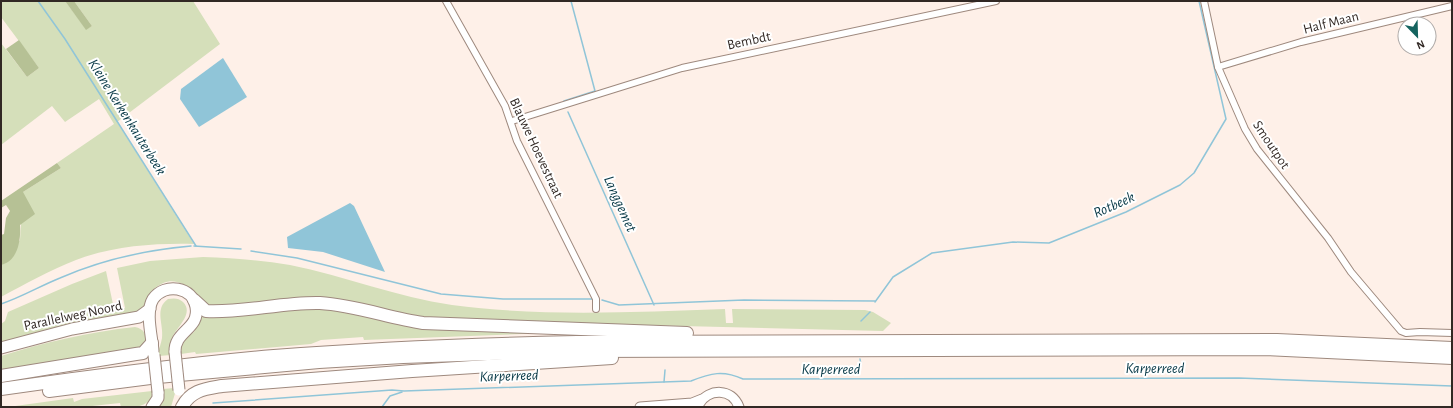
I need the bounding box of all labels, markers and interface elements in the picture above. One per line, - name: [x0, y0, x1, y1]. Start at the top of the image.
- street label: Half Maan: [1302, 9, 1360, 37]
- north arrow: [1397, 16, 1437, 56]
- street label: Bembdt: [726, 29, 772, 52]
- text: N: [1415, 38, 1426, 51]
- water label: Kleine Kerkenkauterbeek: [85, 56, 169, 178]
- street label: Blauwe Hoevestraat: [507, 96, 566, 201]
- street label: Smoutpot: [1250, 118, 1292, 172]
- water label: Langgemet: [601, 174, 639, 234]
- water label: Rotbeek: [1091, 189, 1137, 221]
- street label: Parallelweg Noord: [23, 299, 123, 333]
- water label: Karperreed: [1126, 361, 1185, 376]
- water label: Karperreed: [802, 362, 861, 377]
- water label: Karperreed: [479, 367, 539, 385]

